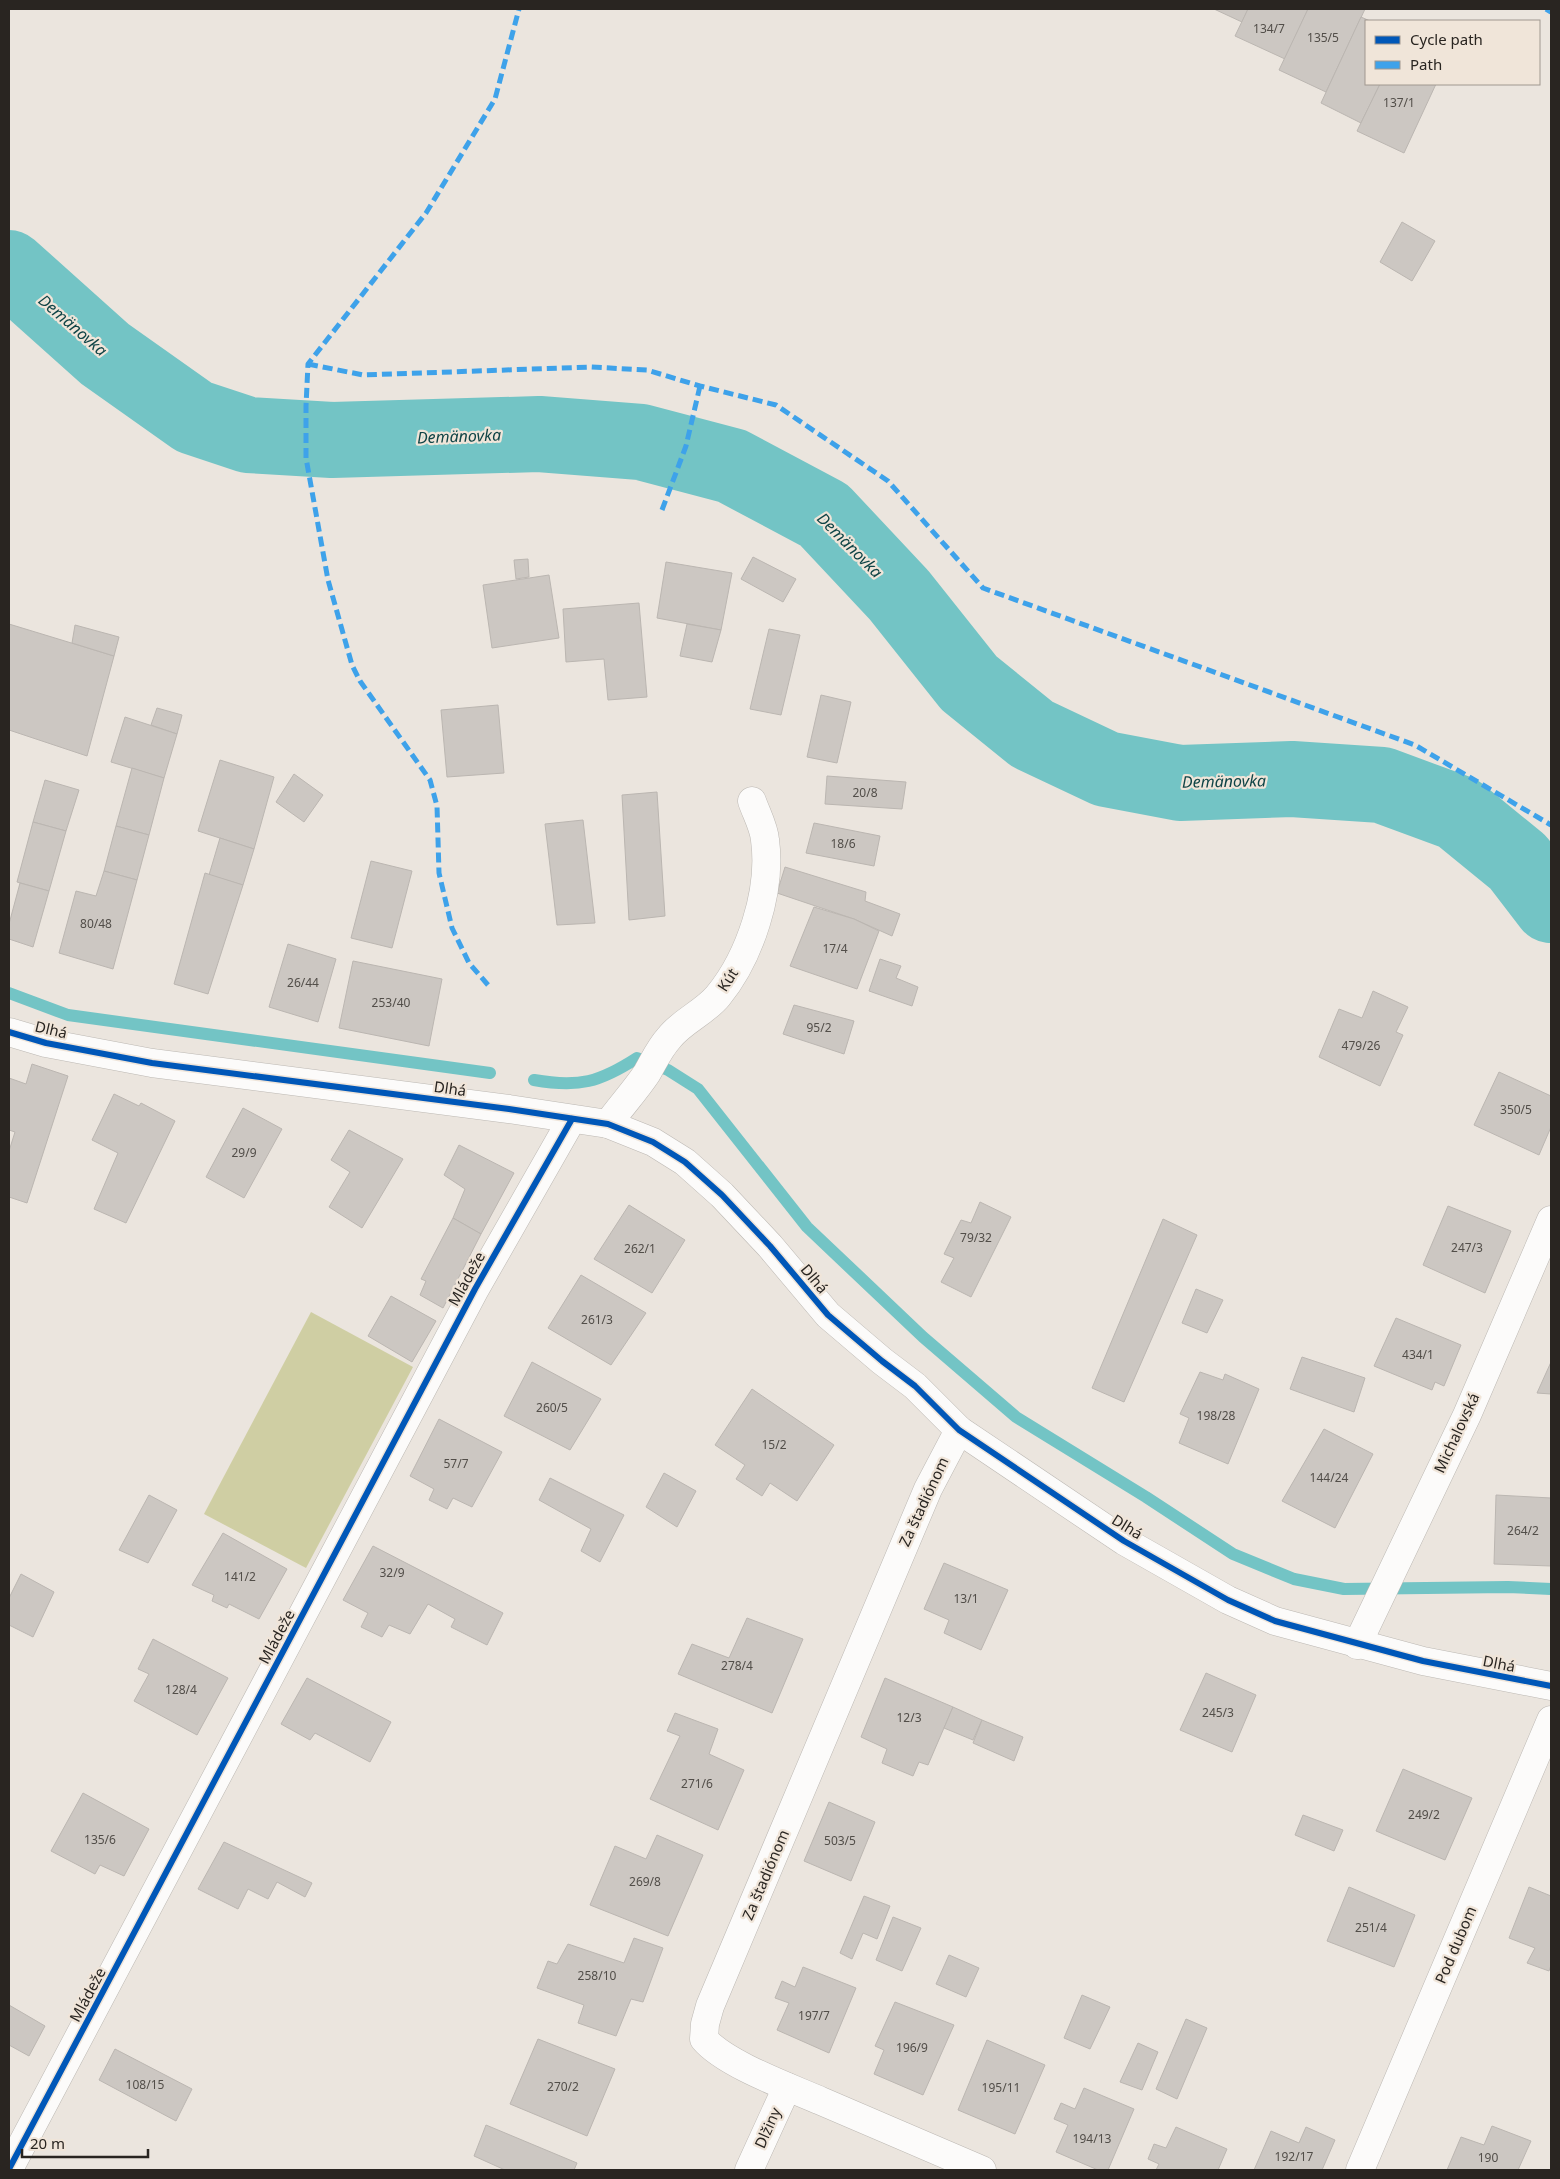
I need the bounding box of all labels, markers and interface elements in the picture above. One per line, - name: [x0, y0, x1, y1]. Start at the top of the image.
- house number: 134/7: [1253, 20, 1285, 37]
- legend: [1365, 20, 1540, 85]
- house number: 135/5: [1307, 29, 1339, 46]
- text: Cycle path: [1410, 29, 1483, 49]
- text: Path: [1410, 54, 1442, 74]
- house number: 137/1: [1383, 94, 1415, 111]
- water label: Demänovka: [34, 289, 112, 361]
- water label: Demänovka: [417, 424, 501, 448]
- water label: Demänovka: [812, 507, 888, 583]
- water label: Demänovka: [1182, 769, 1266, 793]
- house number: 20/8: [852, 784, 878, 801]
- house number: 18/6: [830, 835, 856, 852]
- house number: 80/48: [80, 915, 112, 932]
- house number: 17/4: [822, 940, 848, 957]
- street label: Kút: [712, 963, 742, 995]
- house number: 26/44: [287, 974, 319, 991]
- house number: 253/40: [372, 994, 411, 1011]
- street label: Dlhá: [33, 1016, 69, 1042]
- house number: 95/2: [806, 1019, 832, 1036]
- house number: 479/26: [1342, 1037, 1381, 1054]
- street label: Dlhá: [433, 1076, 468, 1100]
- house number: 350/5: [1500, 1101, 1532, 1118]
- house number: 29/9: [231, 1144, 257, 1161]
- house number: 79/32: [960, 1229, 992, 1246]
- house number: 247/3: [1451, 1239, 1483, 1256]
- house number: 262/1: [624, 1240, 656, 1257]
- street label: Mládeže: [443, 1248, 489, 1309]
- street label: Dlhá: [797, 1259, 833, 1297]
- house number: 261/3: [581, 1311, 613, 1328]
- house number: 434/1: [1402, 1346, 1434, 1363]
- street label: Michalovská: [1429, 1389, 1483, 1476]
- house number: 260/5: [536, 1399, 568, 1416]
- house number: 198/28: [1197, 1407, 1236, 1424]
- house number: 15/2: [761, 1436, 787, 1453]
- street label: Za štadiónom: [894, 1454, 953, 1550]
- house number: 57/7: [443, 1455, 469, 1472]
- house number: 144/24: [1310, 1469, 1349, 1486]
- street label: Dlhá: [1108, 1509, 1147, 1543]
- house number: 264/2: [1507, 1522, 1539, 1539]
- house number: 32/9: [379, 1564, 405, 1581]
- house number: 141/2: [224, 1568, 256, 1585]
- house number: 13/1: [953, 1590, 979, 1607]
- street label: Mládeže: [253, 1606, 299, 1667]
- street label: Dlhá: [1481, 1650, 1517, 1676]
- house number: 278/4: [721, 1657, 753, 1674]
- house number: 128/4: [165, 1681, 197, 1698]
- house number: 245/3: [1202, 1704, 1234, 1721]
- house number: 12/3: [896, 1709, 922, 1726]
- house number: 271/6: [681, 1775, 713, 1792]
- house number: 249/2: [1408, 1806, 1440, 1823]
- street label: Za štadiónom: [737, 1826, 793, 1923]
- house number: 135/6: [84, 1831, 116, 1848]
- house number: 503/5: [824, 1832, 856, 1849]
- house number: 269/8: [629, 1873, 661, 1890]
- street label: Pod dubom: [1430, 1903, 1480, 1986]
- house number: 251/4: [1355, 1919, 1387, 1936]
- street label: Mládeže: [64, 1964, 110, 2025]
- house number: 258/10: [578, 1967, 617, 1984]
- house number: 197/7: [798, 2007, 830, 2024]
- house number: 196/9: [896, 2039, 928, 2056]
- house number: 108/15: [126, 2076, 165, 2093]
- house number: 270/2: [547, 2078, 579, 2095]
- house number: 195/11: [982, 2079, 1020, 2096]
- street label: Dlžiny: [749, 2104, 785, 2151]
- scale bar: [22, 2126, 149, 2158]
- house number: 194/13: [1073, 2130, 1112, 2147]
- text: 20 m: [30, 2133, 65, 2153]
- house number: 192/17: [1275, 2148, 1314, 2165]
- house number: 190: [1478, 2149, 1498, 2166]

